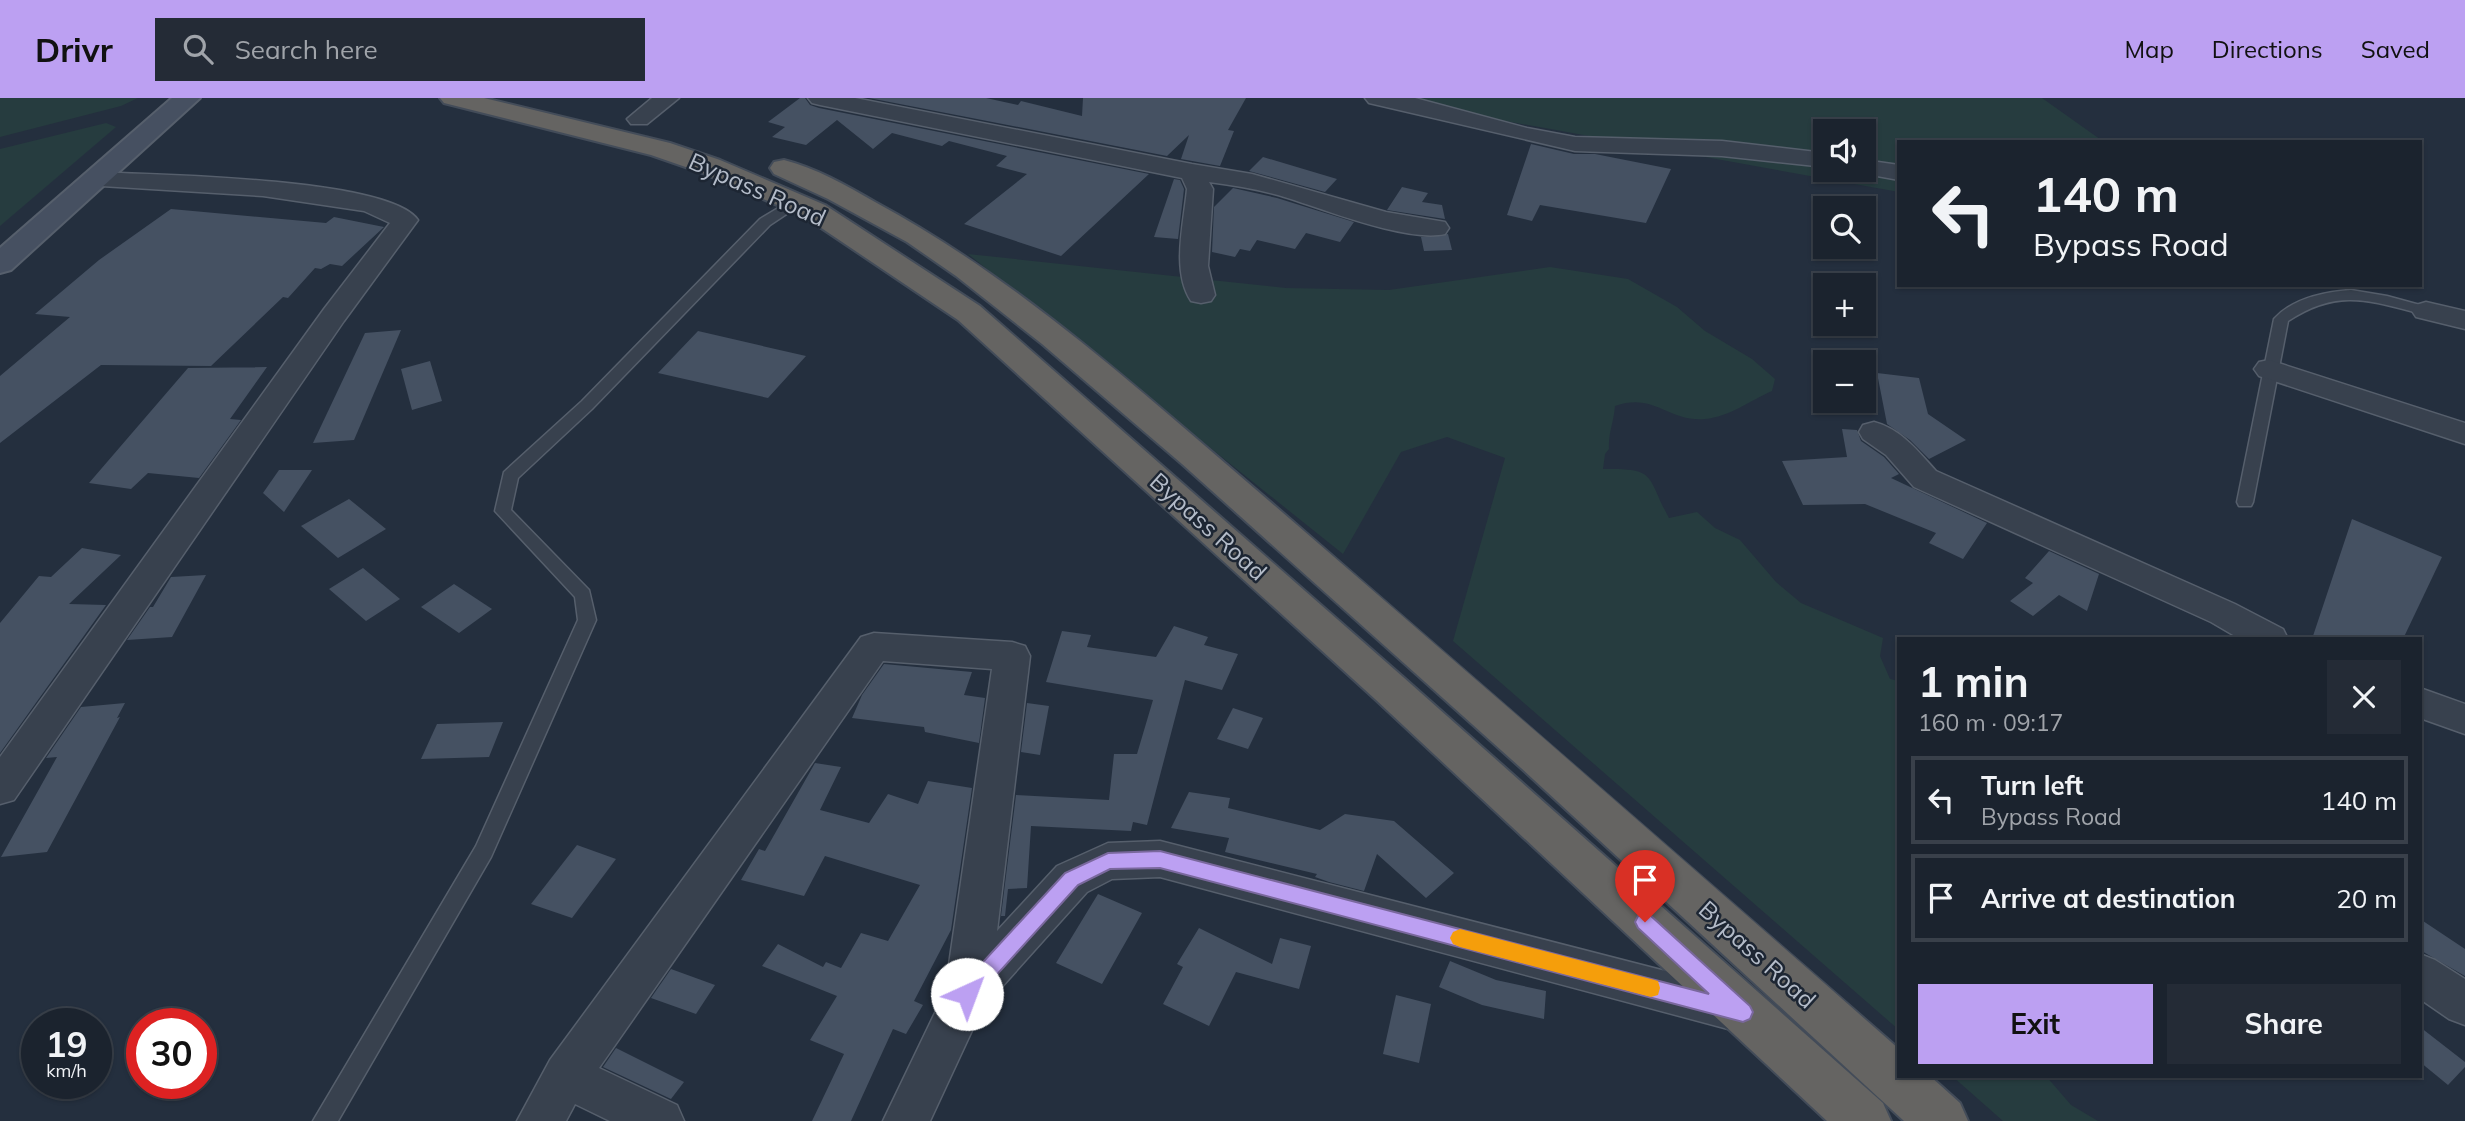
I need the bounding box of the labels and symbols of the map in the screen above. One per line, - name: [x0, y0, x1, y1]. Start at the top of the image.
- street label: Bypass Road: [684, 146, 831, 233]
- street label: Bypass Road: [1144, 466, 1273, 587]
- pin: [1615, 850, 1675, 922]
- street label: Bypass Road: [1693, 894, 1822, 1015]
- position arrow: [930, 957, 1004, 1031]
- speed limit sign: 30: [126, 1008, 217, 1099]

